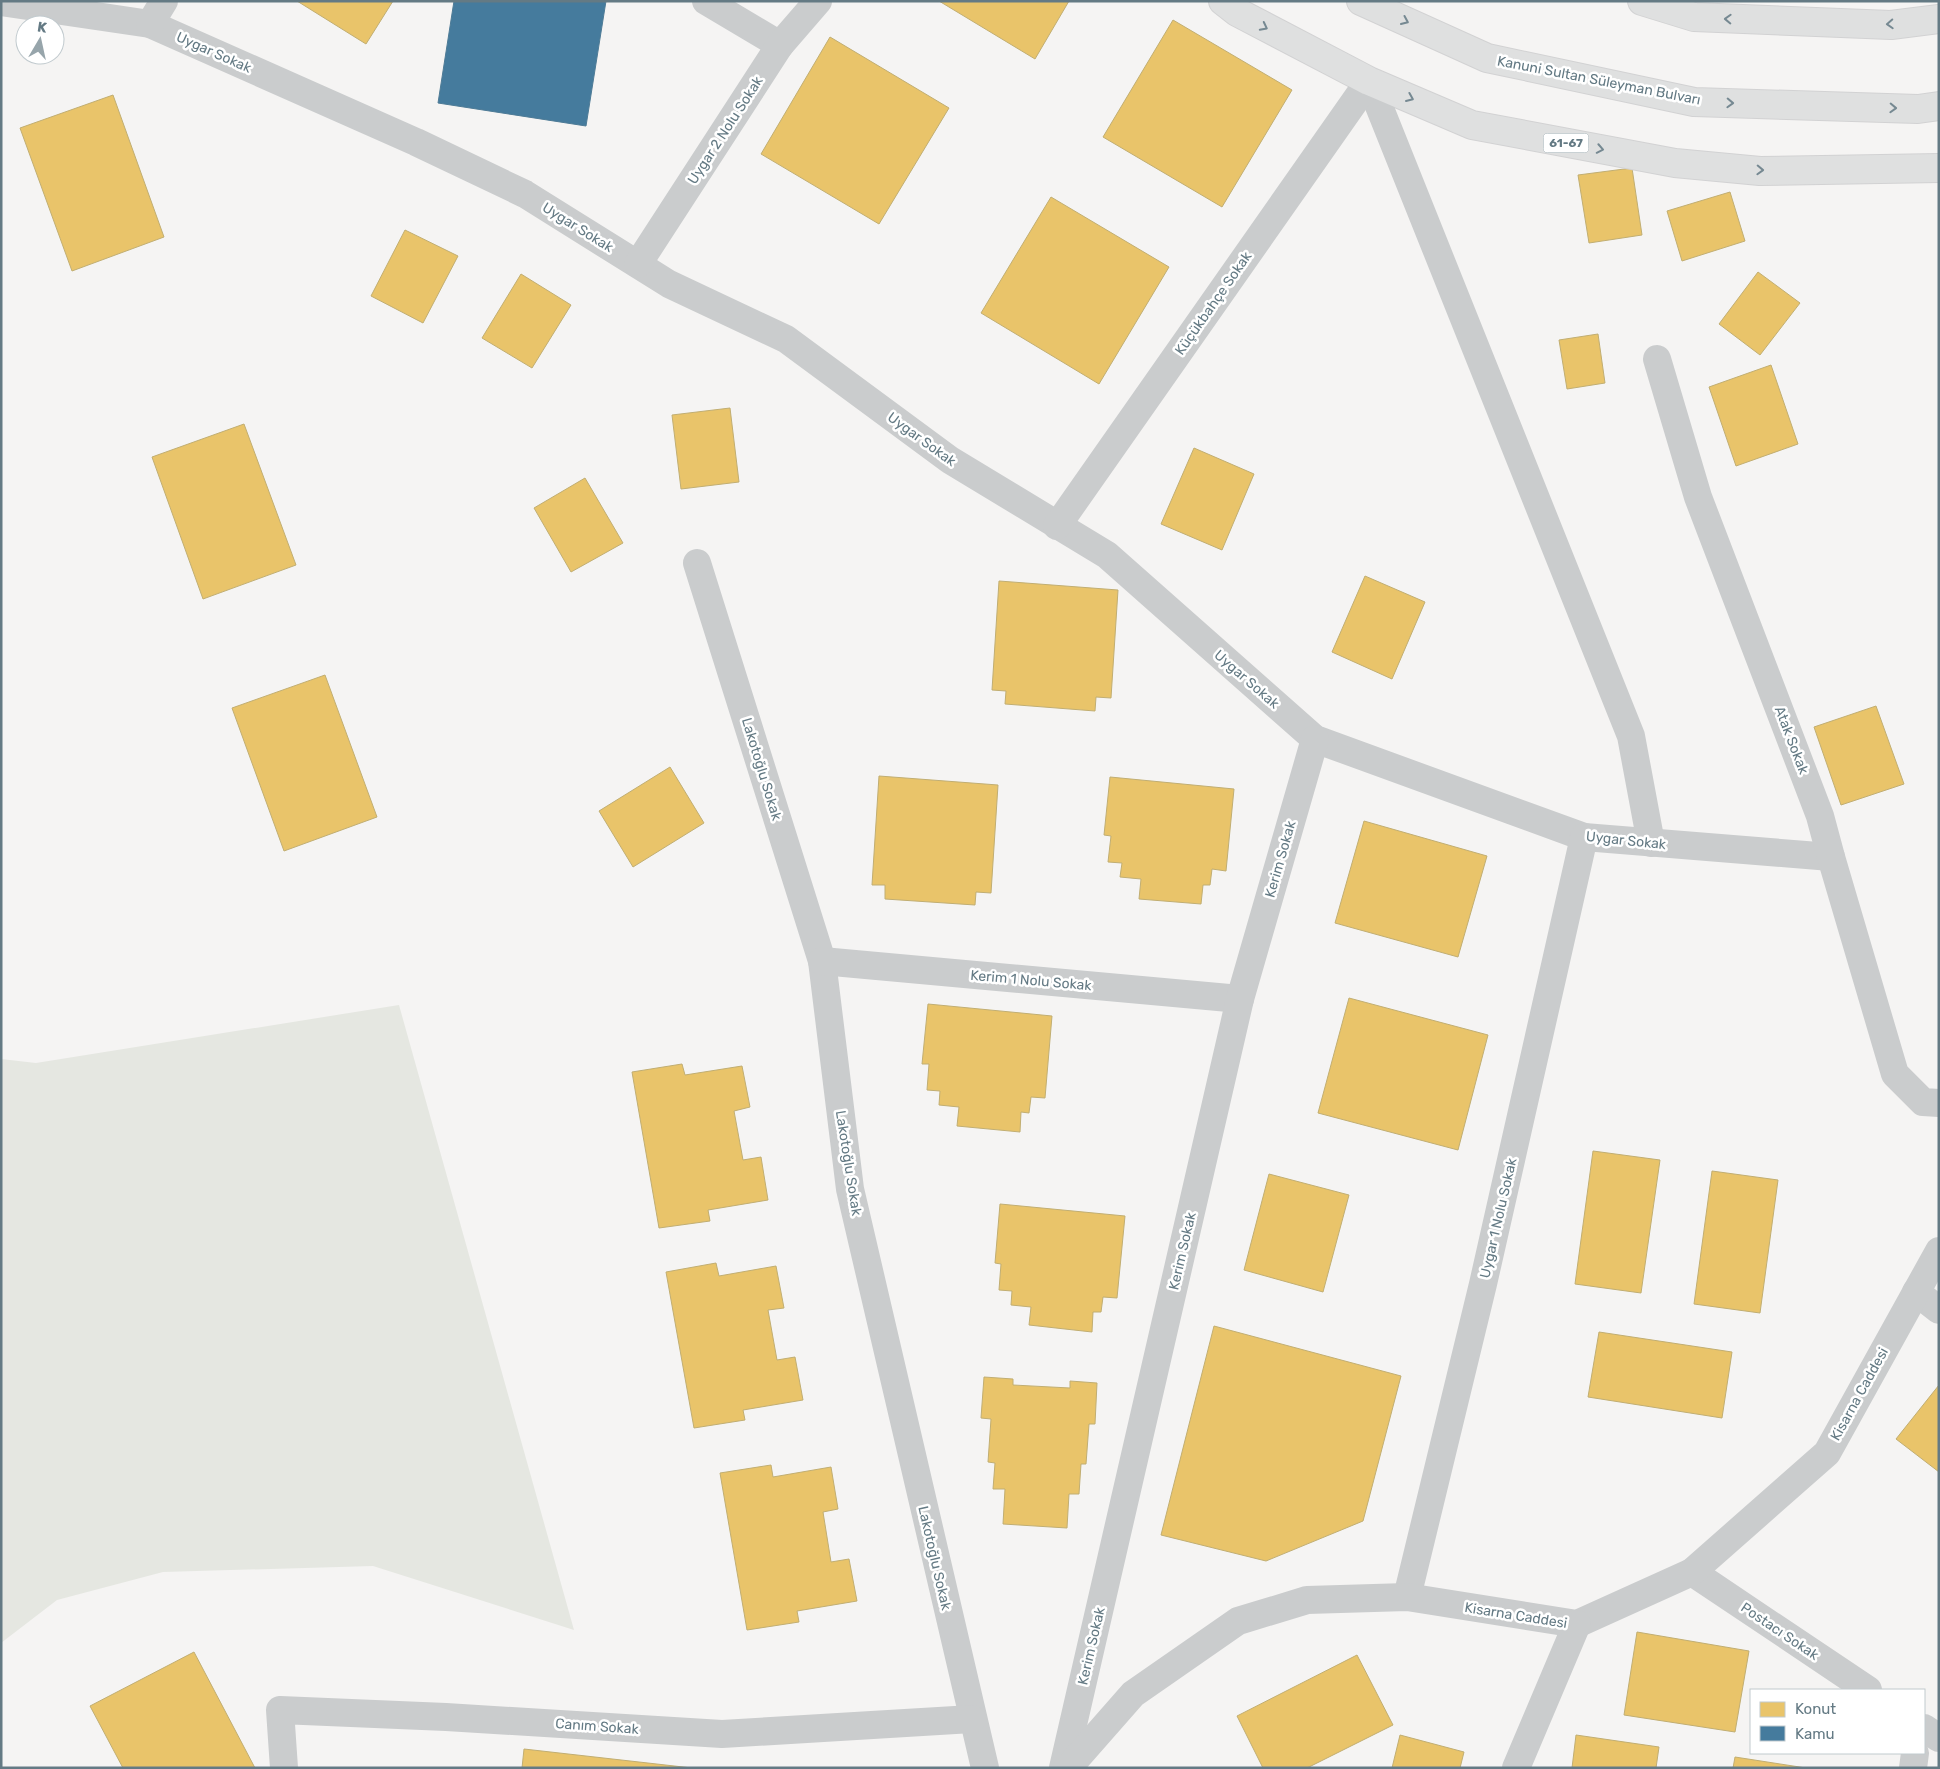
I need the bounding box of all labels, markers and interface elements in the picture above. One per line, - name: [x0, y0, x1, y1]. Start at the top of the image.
- one-way arrow: [1724, 13, 1732, 24]
- north arrow: [15, 15, 65, 65]
- one-way arrow: [1400, 15, 1409, 26]
- text: K: [36, 19, 49, 37]
- one-way arrow: [1886, 19, 1894, 30]
- one-way arrow: [1259, 21, 1268, 31]
- street label: Uygar Sokak: [174, 28, 255, 77]
- street label: Kanuni Sultan Süleyman Bulvarı: [1496, 52, 1702, 109]
- street label: Uygar 2 Nolu Sokak: [684, 72, 767, 187]
- one-way arrow: [1405, 92, 1414, 103]
- one-way arrow: [1726, 98, 1734, 108]
- one-way arrow: [1889, 103, 1897, 114]
- road number: 61-67: [1544, 134, 1588, 152]
- one-way arrow: [1595, 143, 1604, 154]
- one-way arrow: [1757, 165, 1765, 176]
- street label: Uygar Sokak: [539, 199, 617, 256]
- street label: Küçükbahçe Sokak: [1171, 248, 1256, 358]
- street label: Uygar Sokak: [884, 409, 960, 470]
- street label: Uygar Sokak: [1211, 647, 1283, 713]
- street label: Atak Sokak: [1771, 704, 1813, 777]
- street label: Lakotoğlu Sokak: [738, 716, 785, 823]
- street label: Kerim Sokak: [1261, 818, 1300, 900]
- street label: Uygar Sokak: [1585, 828, 1668, 853]
- street label: Kerim 1 Nolu Sokak: [970, 967, 1093, 994]
- street label: Lakotoğlu Sokak: [832, 1109, 865, 1218]
- street label: Uygar 1 Nolu Sokak: [1476, 1156, 1521, 1280]
- street label: Kerim Sokak: [1165, 1210, 1200, 1292]
- street label: Kisarna Caddesi: [1827, 1345, 1892, 1444]
- street label: Lakotoğlu Sokak: [914, 1504, 955, 1613]
- street label: Kisarna Caddesi: [1463, 1599, 1568, 1632]
- street label: Postacı Sokak: [1737, 1599, 1823, 1664]
- street label: Kerim Sokak: [1074, 1605, 1109, 1687]
- legend: [1750, 1689, 1925, 1754]
- text: Konut: [1795, 1700, 1836, 1718]
- street label: Canım Sokak: [555, 1715, 640, 1738]
- text: Kamu: [1795, 1725, 1835, 1743]

